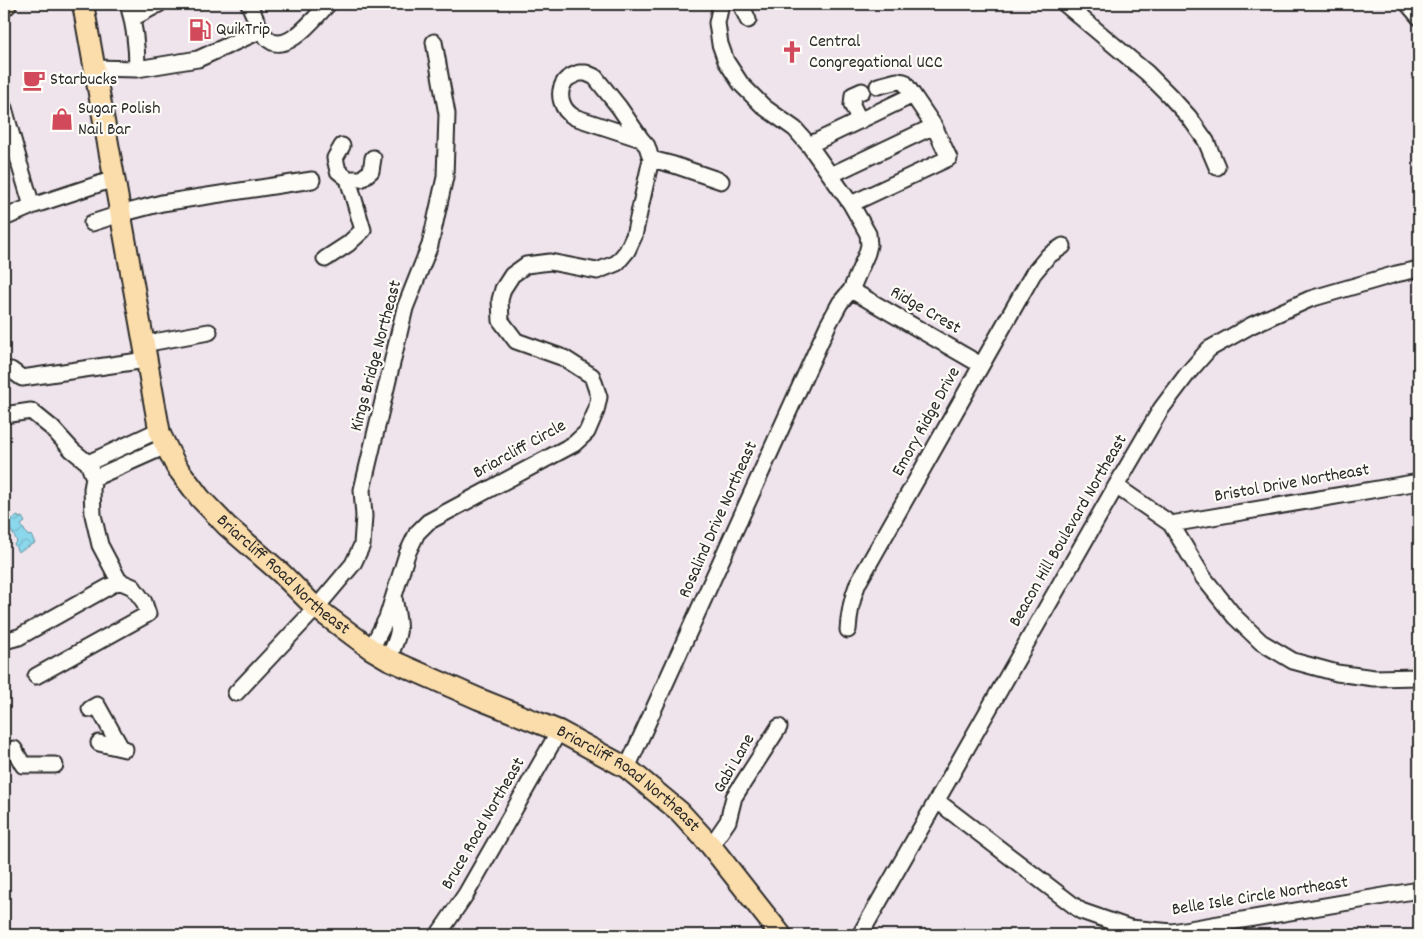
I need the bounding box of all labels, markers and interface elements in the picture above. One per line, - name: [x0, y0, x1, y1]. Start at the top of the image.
- fuel station icon: QuikTrip: [187, 17, 213, 43]
- place label: QuikTrip: [216, 18, 270, 43]
- place label: Central Congregational UCC: [809, 30, 943, 76]
- church icon: Central Congregational UCC: [779, 39, 805, 65]
- cafe icon: Starbucks: [21, 67, 47, 93]
- place label: Starbucks: [50, 68, 117, 93]
- place label: Sugar Polish Nail Bar: [78, 97, 160, 143]
- shop icon: Sugar Polish Nail Bar: [49, 106, 75, 132]
- street label: Kings Bridge Northeast: [345, 277, 409, 434]
- street label: Ridge Crest: [885, 281, 965, 342]
- street label: Emory Ridge Drive: [887, 363, 967, 481]
- street label: Briarcliff Circle: [469, 414, 571, 486]
- street label: Beacon Hill Boulevard Northeast: [1004, 430, 1135, 632]
- street label: Rosalind Drive Northeast: [673, 437, 765, 602]
- street label: Bristol Drive Northeast: [1213, 458, 1372, 510]
- street label: Briarcliff Road Northeast: [210, 509, 355, 642]
- street label: Briarcliff Road Northeast: [552, 719, 706, 838]
- street label: Gabi Lane: [708, 730, 762, 798]
- street label: Bruce Road Northeast: [436, 753, 532, 895]
- street label: Belle Isle Circle Northeast: [1170, 871, 1350, 923]

